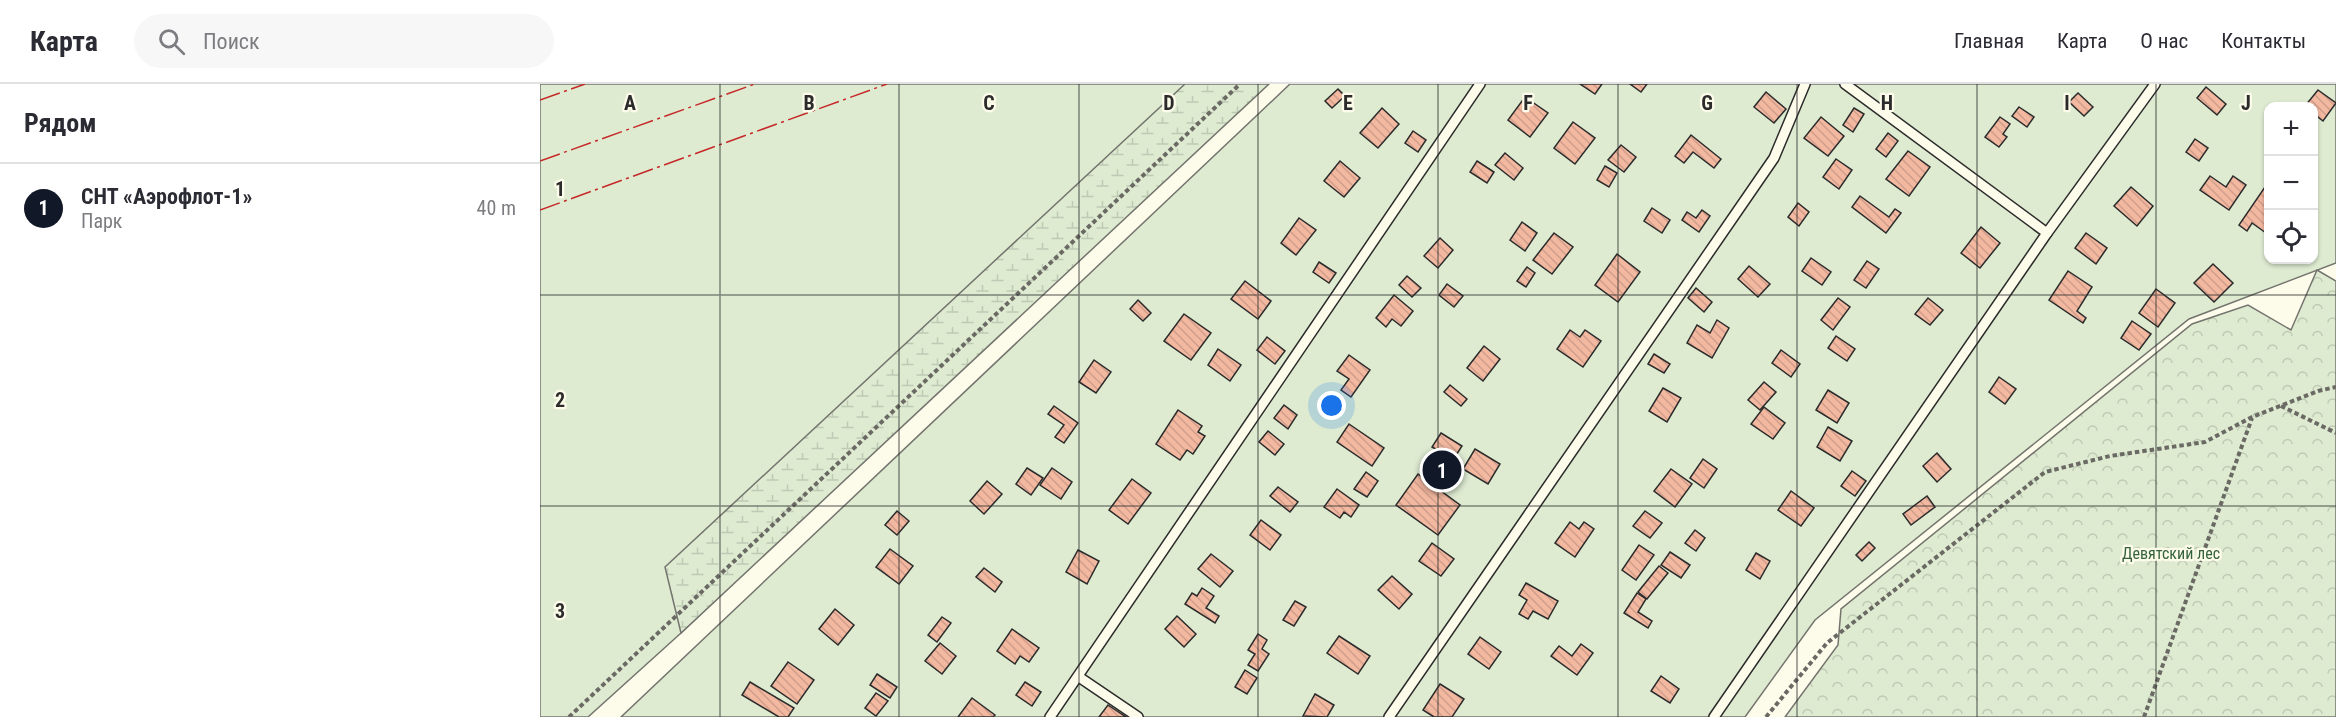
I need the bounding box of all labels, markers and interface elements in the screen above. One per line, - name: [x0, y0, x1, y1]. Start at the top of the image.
- search box: [134, 14, 554, 68]
- text: Карта: [30, 25, 98, 58]
- icon: search: [155, 25, 188, 58]
- text: Поиск: [203, 29, 260, 54]
- text: Главная: [1954, 29, 2024, 53]
- text: Карта: [2057, 29, 2107, 53]
- text: О нас: [2140, 29, 2188, 53]
- text: Контакты: [2221, 29, 2306, 53]
- text: A: [624, 91, 636, 115]
- text: B: [803, 91, 815, 115]
- text: C: [983, 91, 995, 115]
- text: D: [1163, 91, 1175, 115]
- text: E: [1343, 91, 1353, 115]
- text: F: [1523, 91, 1533, 115]
- text: G: [1701, 91, 1713, 115]
- text: H: [1881, 91, 1893, 115]
- text: I: [2064, 91, 2070, 115]
- text: J: [2241, 91, 2251, 115]
- map controls: [2264, 102, 2318, 264]
- button: +: [2264, 102, 2318, 156]
- text: Рядом: [24, 108, 96, 138]
- button: −: [2264, 156, 2318, 210]
- text: 1: [555, 177, 565, 201]
- text: СНТ «Аэрофлот-1»: [81, 184, 252, 209]
- text: 1: [38, 196, 49, 220]
- text: 40 m: [477, 196, 516, 220]
- text: Парк: [81, 209, 122, 233]
- button: locate: [2264, 210, 2318, 264]
- text: 2: [555, 388, 565, 412]
- your location: [1317, 391, 1346, 420]
- pin: 1: [1422, 448, 1462, 492]
- park label: Девятский лес: [2122, 544, 2220, 563]
- text: 3: [555, 599, 565, 623]

